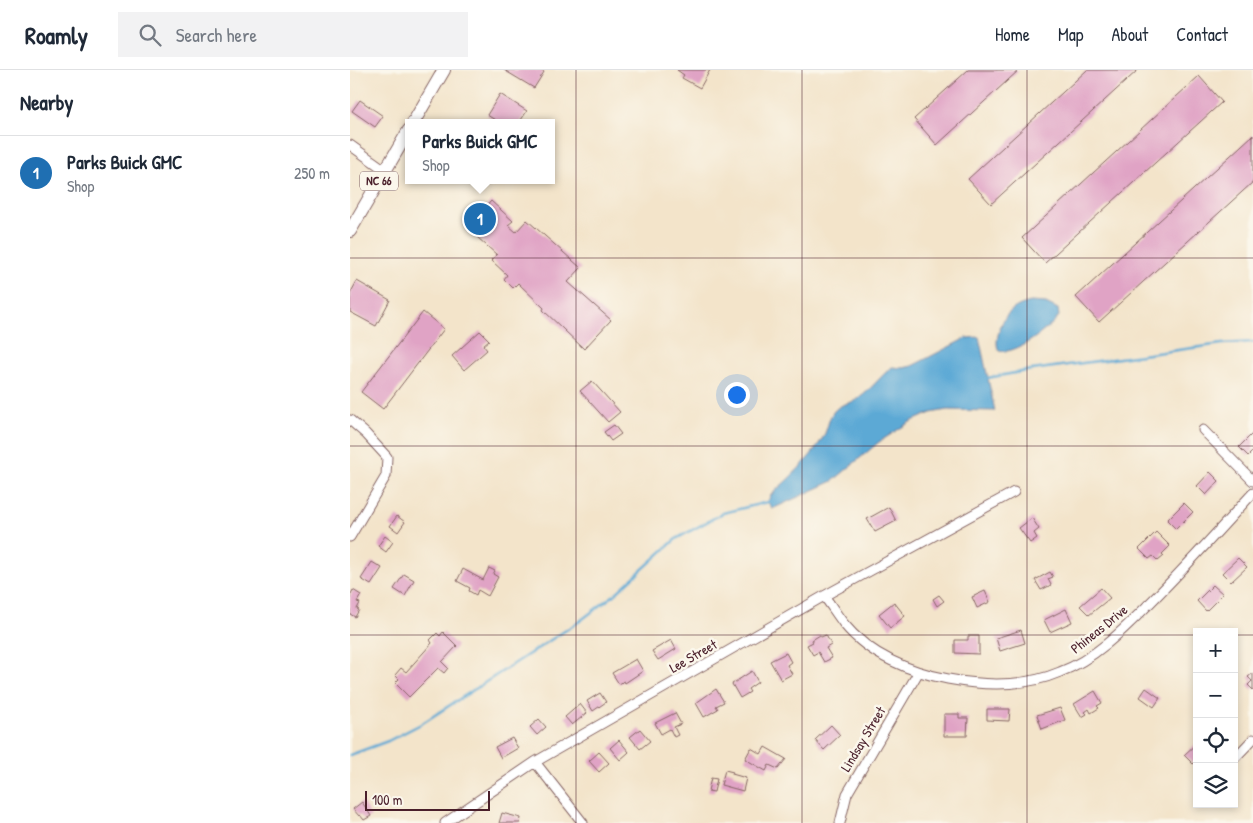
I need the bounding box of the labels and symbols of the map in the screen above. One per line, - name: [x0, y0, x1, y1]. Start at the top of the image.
- road number: NC 66: [360, 172, 398, 190]
- pin: 1: [464, 200, 496, 238]
- your location: [724, 382, 750, 408]
- street label: Phineas Drive: [1066, 600, 1131, 657]
- street label: Lee Street: [665, 634, 720, 677]
- street label: Lindsay Street: [836, 703, 890, 775]
- scale bar: [365, 788, 490, 811]

